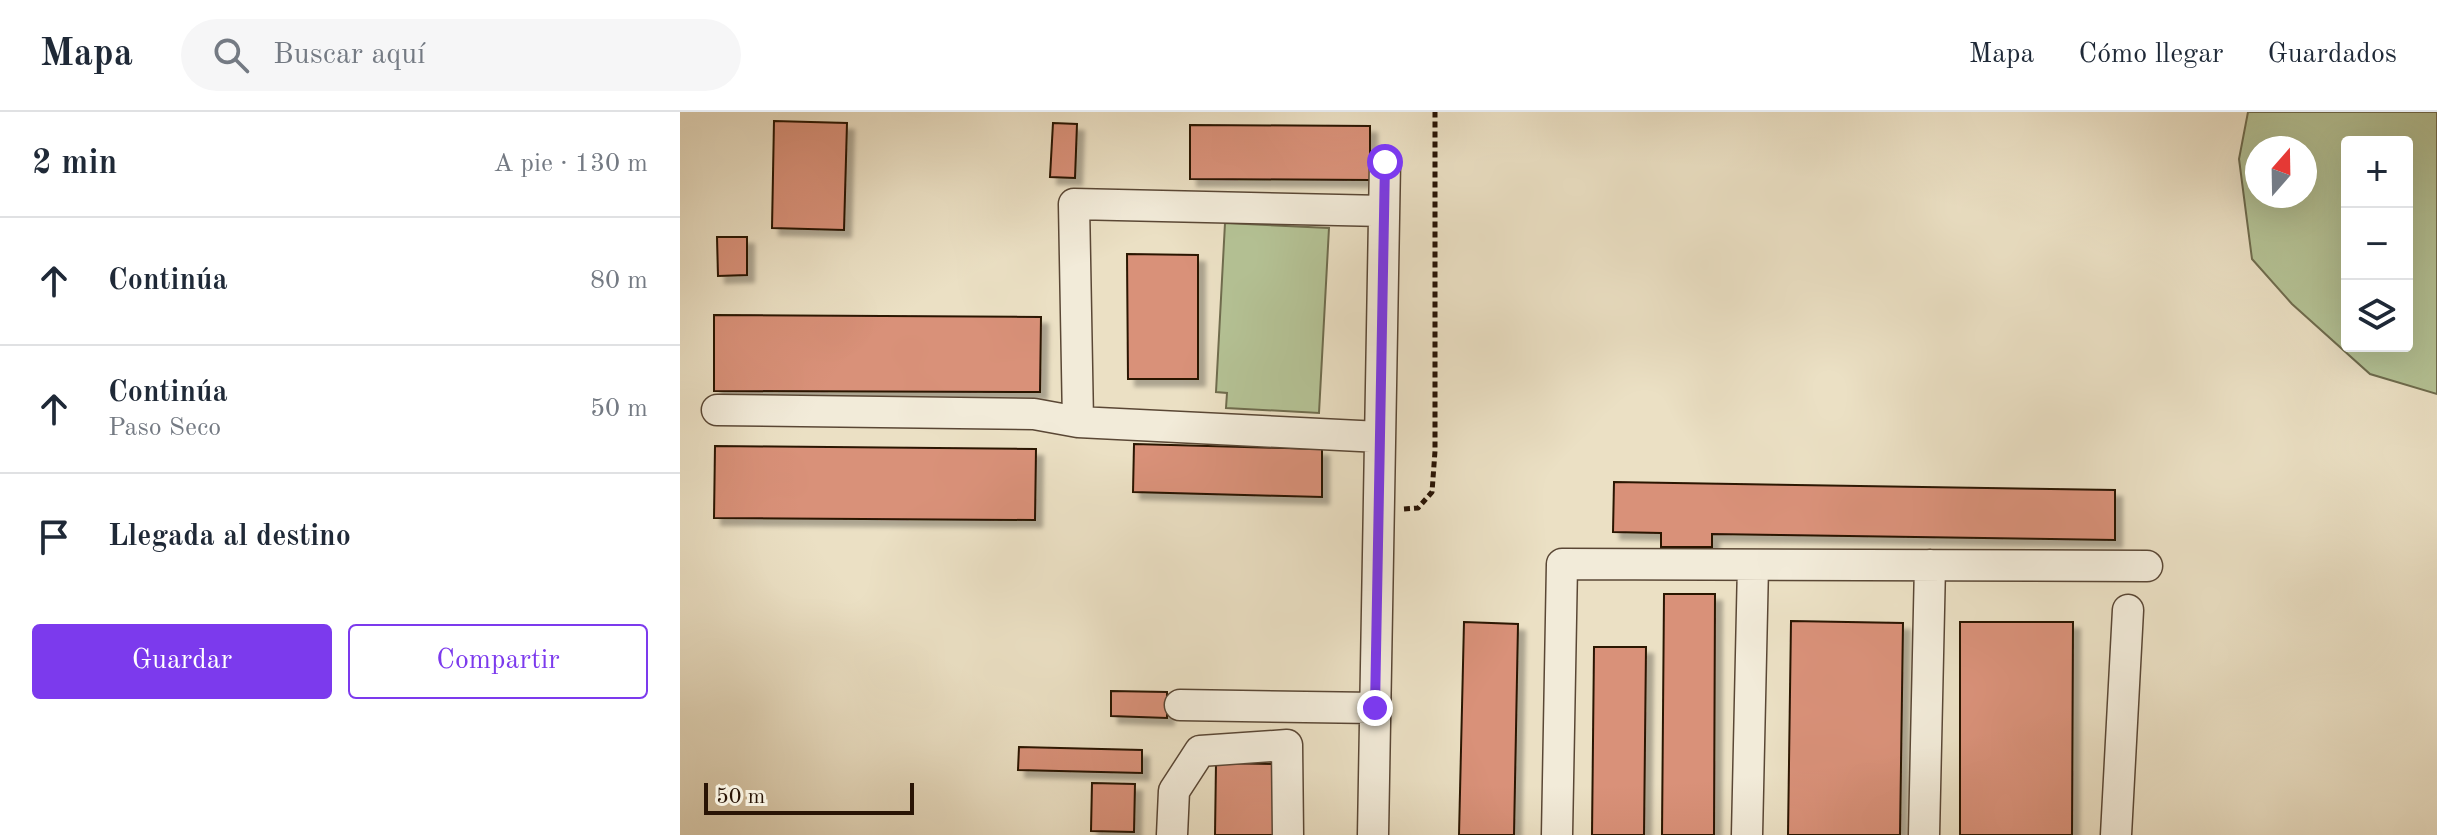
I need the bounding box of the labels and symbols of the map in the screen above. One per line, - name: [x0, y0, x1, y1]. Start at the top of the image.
- north arrow: [2245, 136, 2317, 208]
- route start: [1367, 144, 1403, 180]
- route end: [1357, 690, 1393, 726]
- scale bar: [704, 779, 914, 815]

